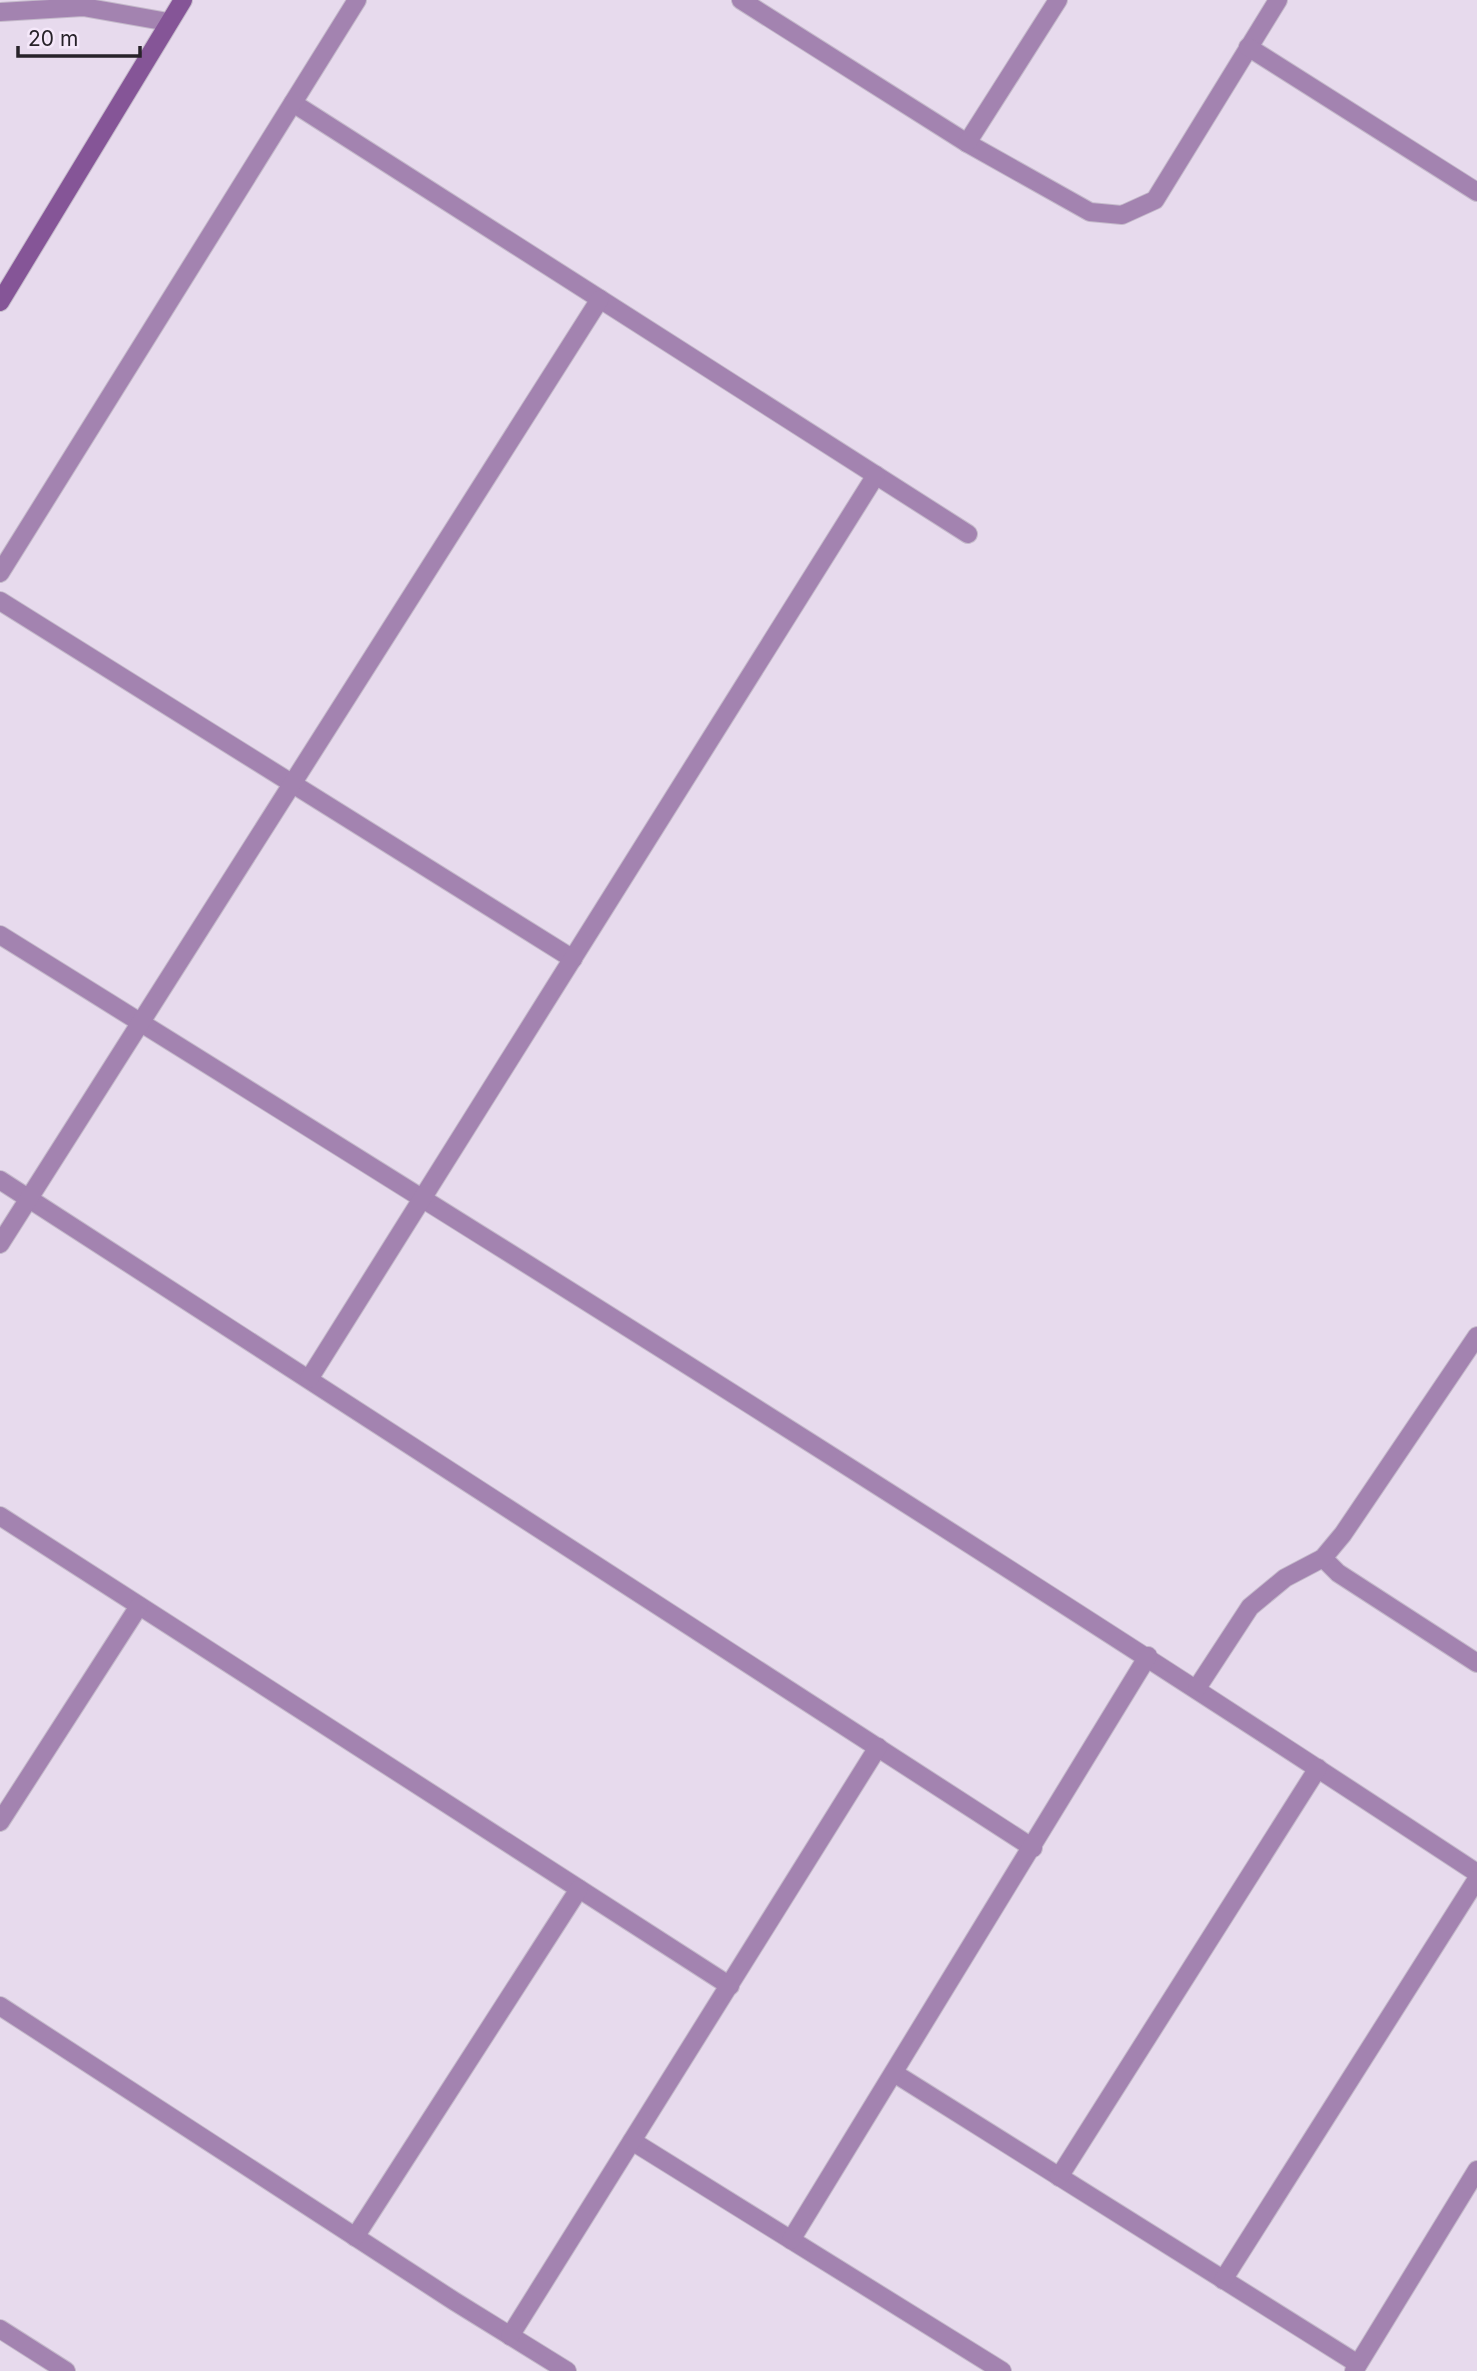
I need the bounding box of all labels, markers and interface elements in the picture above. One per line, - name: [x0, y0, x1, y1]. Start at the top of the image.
- scale bar: [18, 14, 140, 58]
- text: 20 m: [28, 26, 78, 51]

